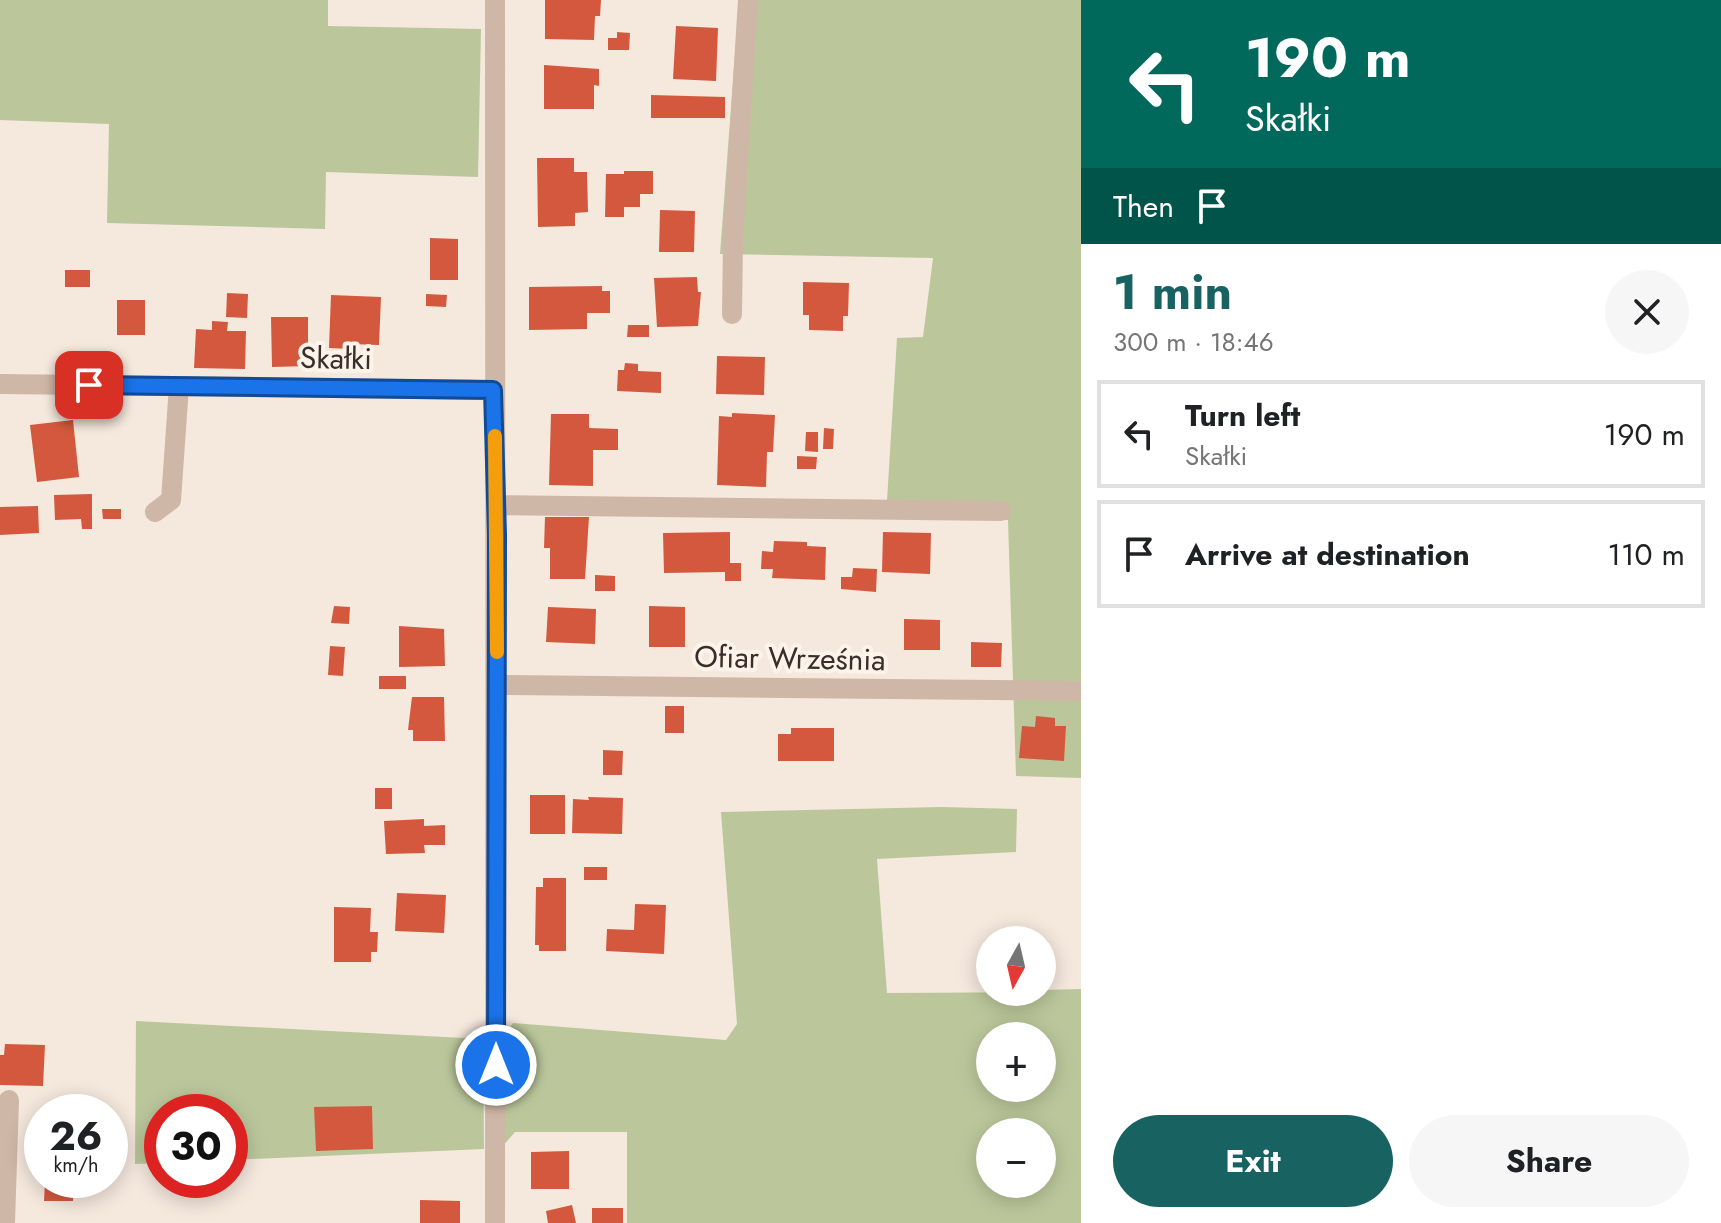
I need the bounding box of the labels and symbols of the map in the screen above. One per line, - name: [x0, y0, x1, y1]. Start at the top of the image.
- street label: Skałki: [300, 336, 372, 380]
- pin: [55, 351, 123, 419]
- street label: Ofiar Września: [694, 635, 886, 681]
- north arrow: [976, 926, 1056, 1006]
- position arrow: [454, 1023, 538, 1107]
- speed limit sign: 30: [144, 1094, 248, 1198]

